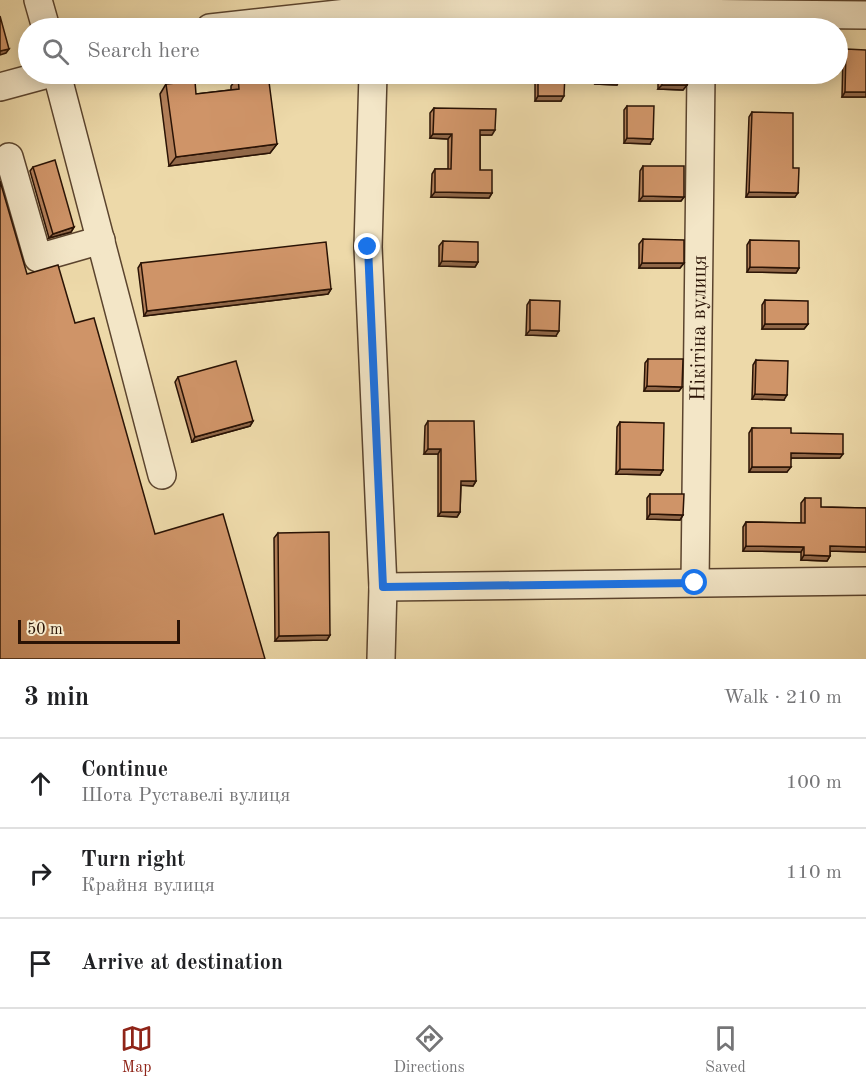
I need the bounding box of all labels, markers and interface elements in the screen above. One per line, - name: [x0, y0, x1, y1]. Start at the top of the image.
- search box: [18, 18, 848, 84]
- icon: search: [39, 35, 72, 68]
- text: Search here: [87, 40, 200, 62]
- route end: [354, 233, 380, 259]
- street label: Нікітіна вулиця: [688, 255, 711, 401]
- route start: [681, 569, 707, 595]
- scale bar: [18, 617, 180, 644]
- text: 50 m: [27, 622, 63, 638]
- text: 3 min: [24, 685, 89, 711]
- text: Walk · 210 m: [723, 688, 842, 708]
- text: Continue: [81, 759, 168, 781]
- icon: ahead: [24, 767, 57, 800]
- text: 100 m: [786, 773, 842, 793]
- text: Шота Руставелі вулиця: [81, 786, 290, 806]
- text: Turn right: [81, 849, 185, 871]
- icon: right: [24, 857, 57, 890]
- text: 110 m: [786, 863, 842, 883]
- text: Крайня вулиця: [81, 876, 215, 896]
- icon: arrive: [24, 947, 57, 980]
- text: Arrive at destination: [81, 952, 283, 974]
- tab: Map: [120, 1022, 153, 1078]
- tab: Directions: [394, 1022, 465, 1078]
- tab: Saved: [705, 1022, 746, 1078]

